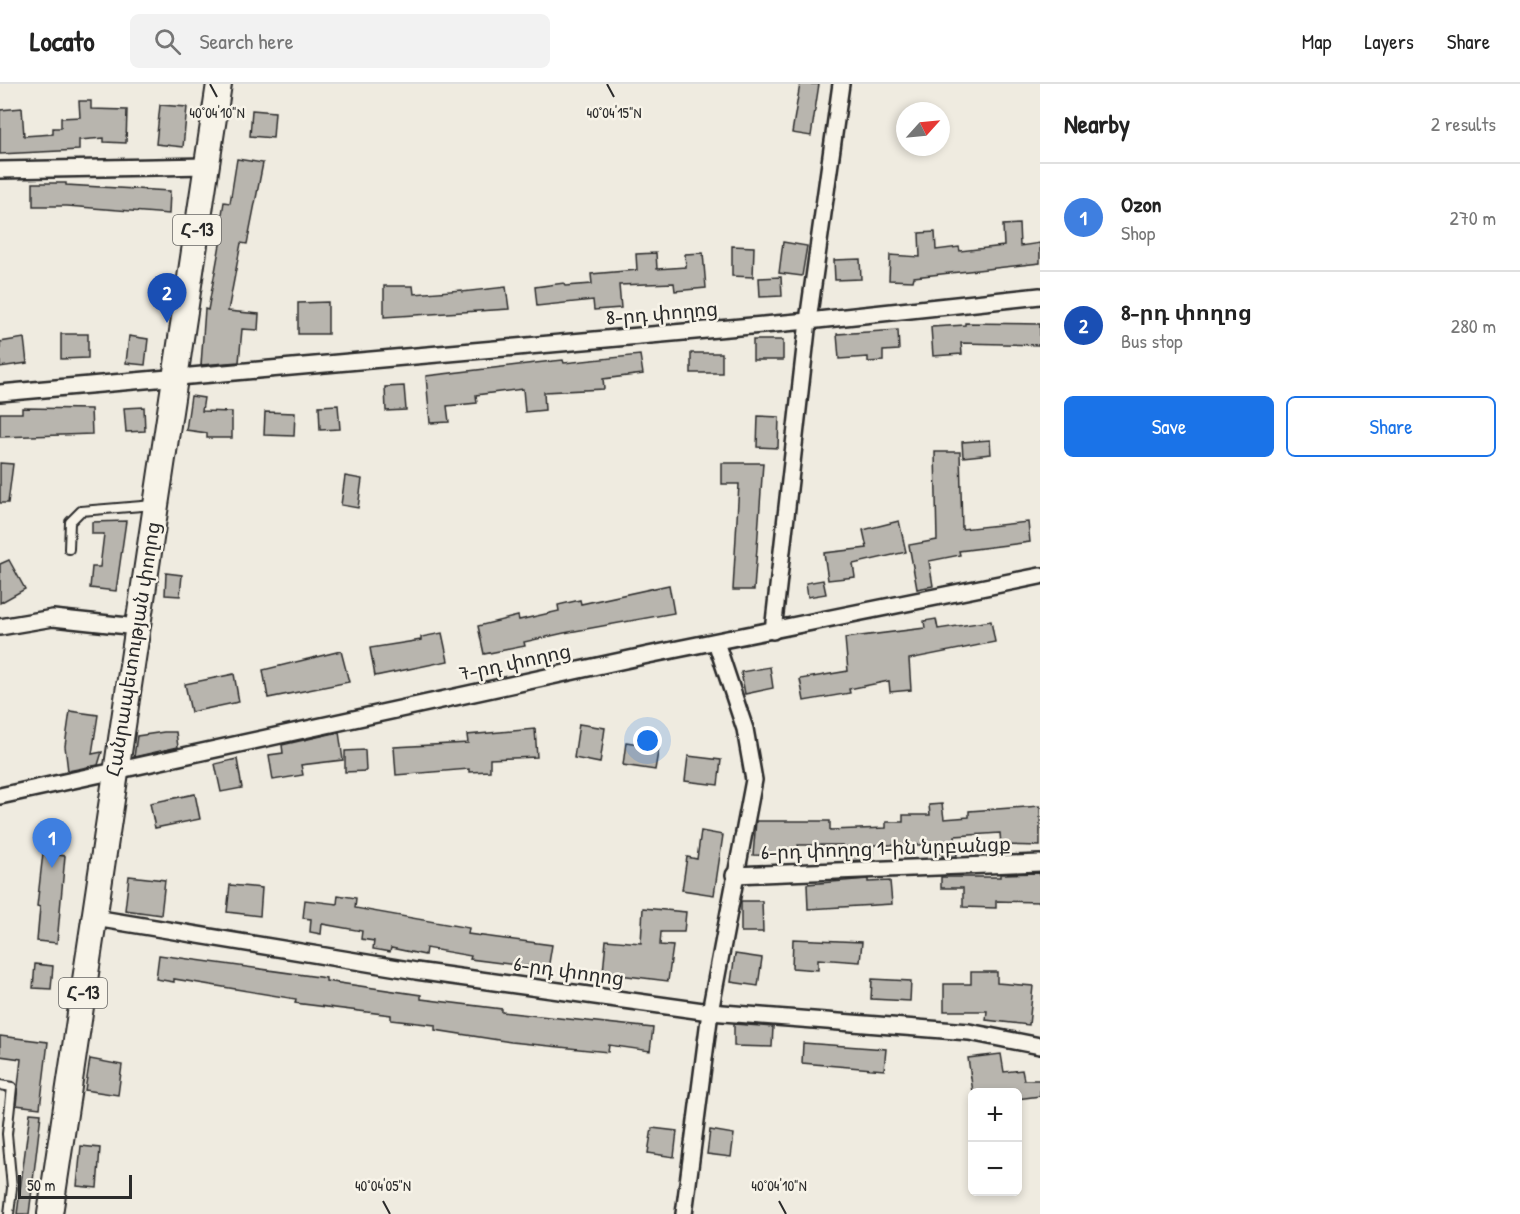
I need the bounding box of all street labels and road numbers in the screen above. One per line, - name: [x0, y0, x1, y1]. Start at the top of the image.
- road number: Հ-13: [173, 215, 221, 245]
- street label: 8-րդ փողոց: [605, 294, 719, 331]
- street label: Հանրապետության փողոց: [99, 520, 166, 778]
- street label: 7-րդ փողոց: [457, 637, 573, 686]
- street label: 6-րդ փողոց 1-ին նրբանցք: [761, 830, 1011, 865]
- street label: 6-րդ փողոց: [512, 949, 626, 992]
- road number: Հ-13: [59, 978, 107, 1008]

